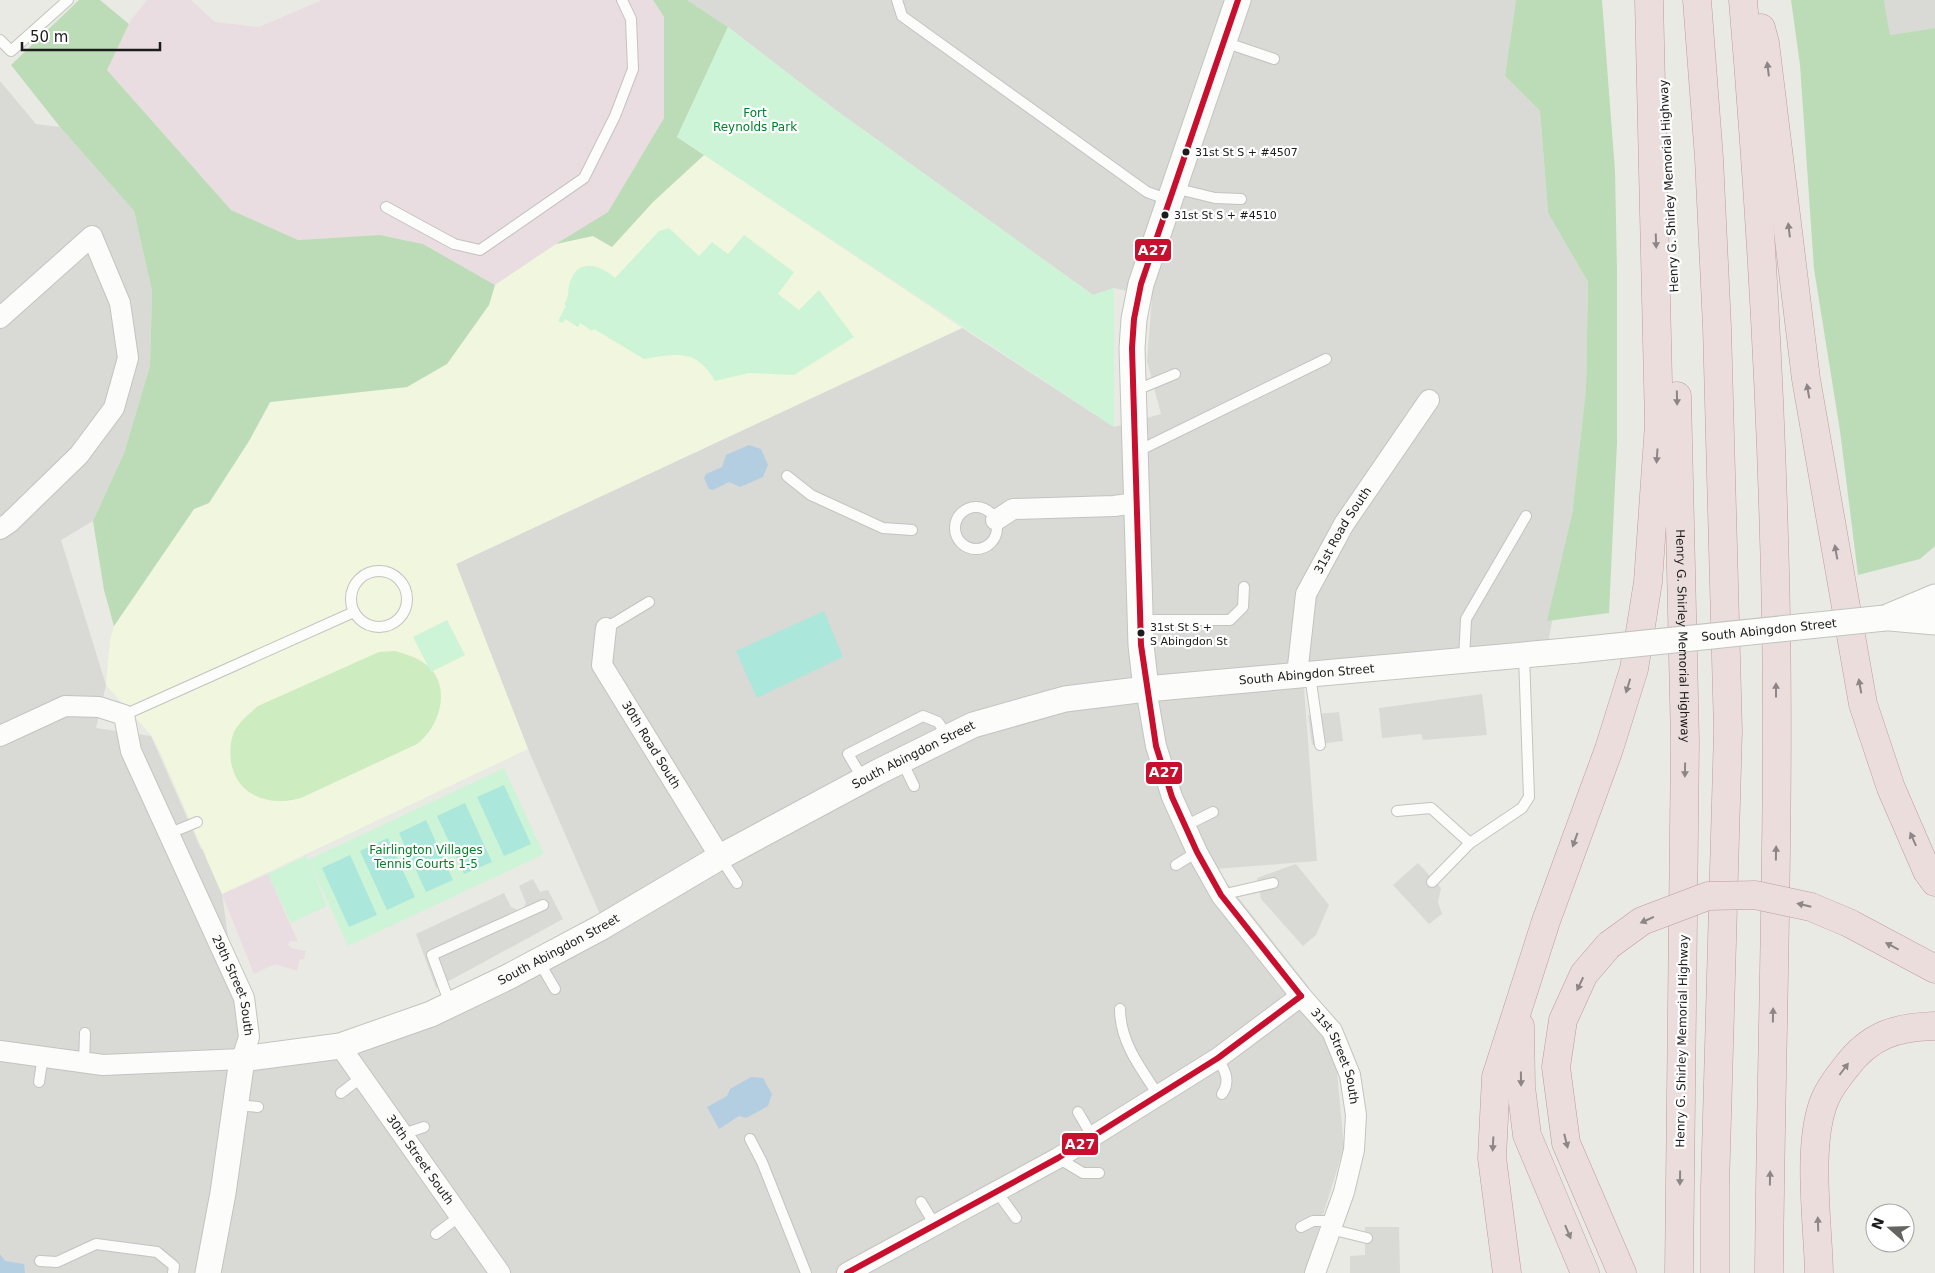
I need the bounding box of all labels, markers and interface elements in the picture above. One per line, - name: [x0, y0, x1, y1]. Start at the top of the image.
- scale bar: [22, 20, 160, 52]
- text: 50 m: [30, 28, 68, 46]
- one-way arrow: [1764, 61, 1772, 77]
- street label: Henry G. Shirley Memorial Highway: [1656, 79, 1682, 293]
- park label: Fort Reynolds Park: [713, 106, 797, 134]
- place label: 31st St S + #4507: [1195, 146, 1298, 159]
- marker: 31st St S + #4507: [1181, 147, 1191, 157]
- place label: 31st St S + #4510: [1174, 209, 1277, 222]
- marker: 31st St S + #4510: [1160, 210, 1170, 220]
- one-way arrow: [1785, 222, 1793, 238]
- one-way arrow: [1653, 233, 1661, 249]
- line badge: A27: [1134, 238, 1172, 262]
- text: A27: [1138, 242, 1168, 258]
- one-way arrow: [1803, 383, 1811, 399]
- one-way arrow: [1674, 390, 1682, 406]
- one-way arrow: [1653, 448, 1661, 464]
- street label: 31st Road South: [1311, 484, 1374, 576]
- street label: Henry G. Shirley Memorial Highway: [1673, 529, 1692, 743]
- one-way arrow: [1832, 543, 1840, 559]
- street label: South Abingdon Street: [1701, 616, 1838, 644]
- place label: 31st St S + S Abingdon St: [1150, 621, 1228, 648]
- marker: 31st St S + S Abingdon St: [1136, 628, 1146, 638]
- street label: South Abingdon Street: [1238, 661, 1375, 688]
- one-way arrow: [1855, 678, 1863, 694]
- one-way arrow: [1624, 679, 1632, 694]
- one-way arrow: [1771, 682, 1779, 698]
- street label: 30th Road South: [619, 699, 683, 791]
- street label: South Abingdon Street: [849, 718, 978, 792]
- line badge: A27: [1145, 761, 1183, 785]
- one-way arrow: [1681, 762, 1689, 778]
- text: A27: [1149, 764, 1179, 780]
- one-way arrow: [1909, 832, 1917, 846]
- one-way arrow: [1571, 833, 1579, 848]
- park label: Fairlington Villages Tennis Courts 1-5: [369, 843, 483, 871]
- one-way arrow: [1773, 845, 1781, 861]
- one-way arrow: [1795, 901, 1811, 909]
- street label: South Abingdon Street: [495, 911, 622, 988]
- one-way arrow: [1640, 916, 1654, 924]
- street label: 29th Street South: [209, 933, 256, 1037]
- street label: Henry G. Shirley Memorial Highway: [1673, 934, 1691, 1148]
- one-way arrow: [1885, 942, 1899, 950]
- one-way arrow: [1575, 977, 1583, 991]
- street label: 31st Street South: [1308, 1005, 1361, 1105]
- one-way arrow: [1769, 1007, 1777, 1023]
- one-way arrow: [1839, 1063, 1850, 1076]
- one-way arrow: [1517, 1071, 1525, 1087]
- street label: 30th Street South: [384, 1112, 457, 1207]
- line badge: A27: [1061, 1132, 1099, 1156]
- one-way arrow: [1563, 1134, 1571, 1149]
- text: A27: [1065, 1136, 1095, 1152]
- one-way arrow: [1488, 1137, 1496, 1153]
- one-way arrow: [1766, 1169, 1774, 1185]
- one-way arrow: [1676, 1170, 1684, 1186]
- north arrow: [1865, 1203, 1915, 1253]
- text: N: [1868, 1215, 1887, 1232]
- one-way arrow: [1813, 1216, 1821, 1232]
- one-way arrow: [1564, 1225, 1572, 1240]

